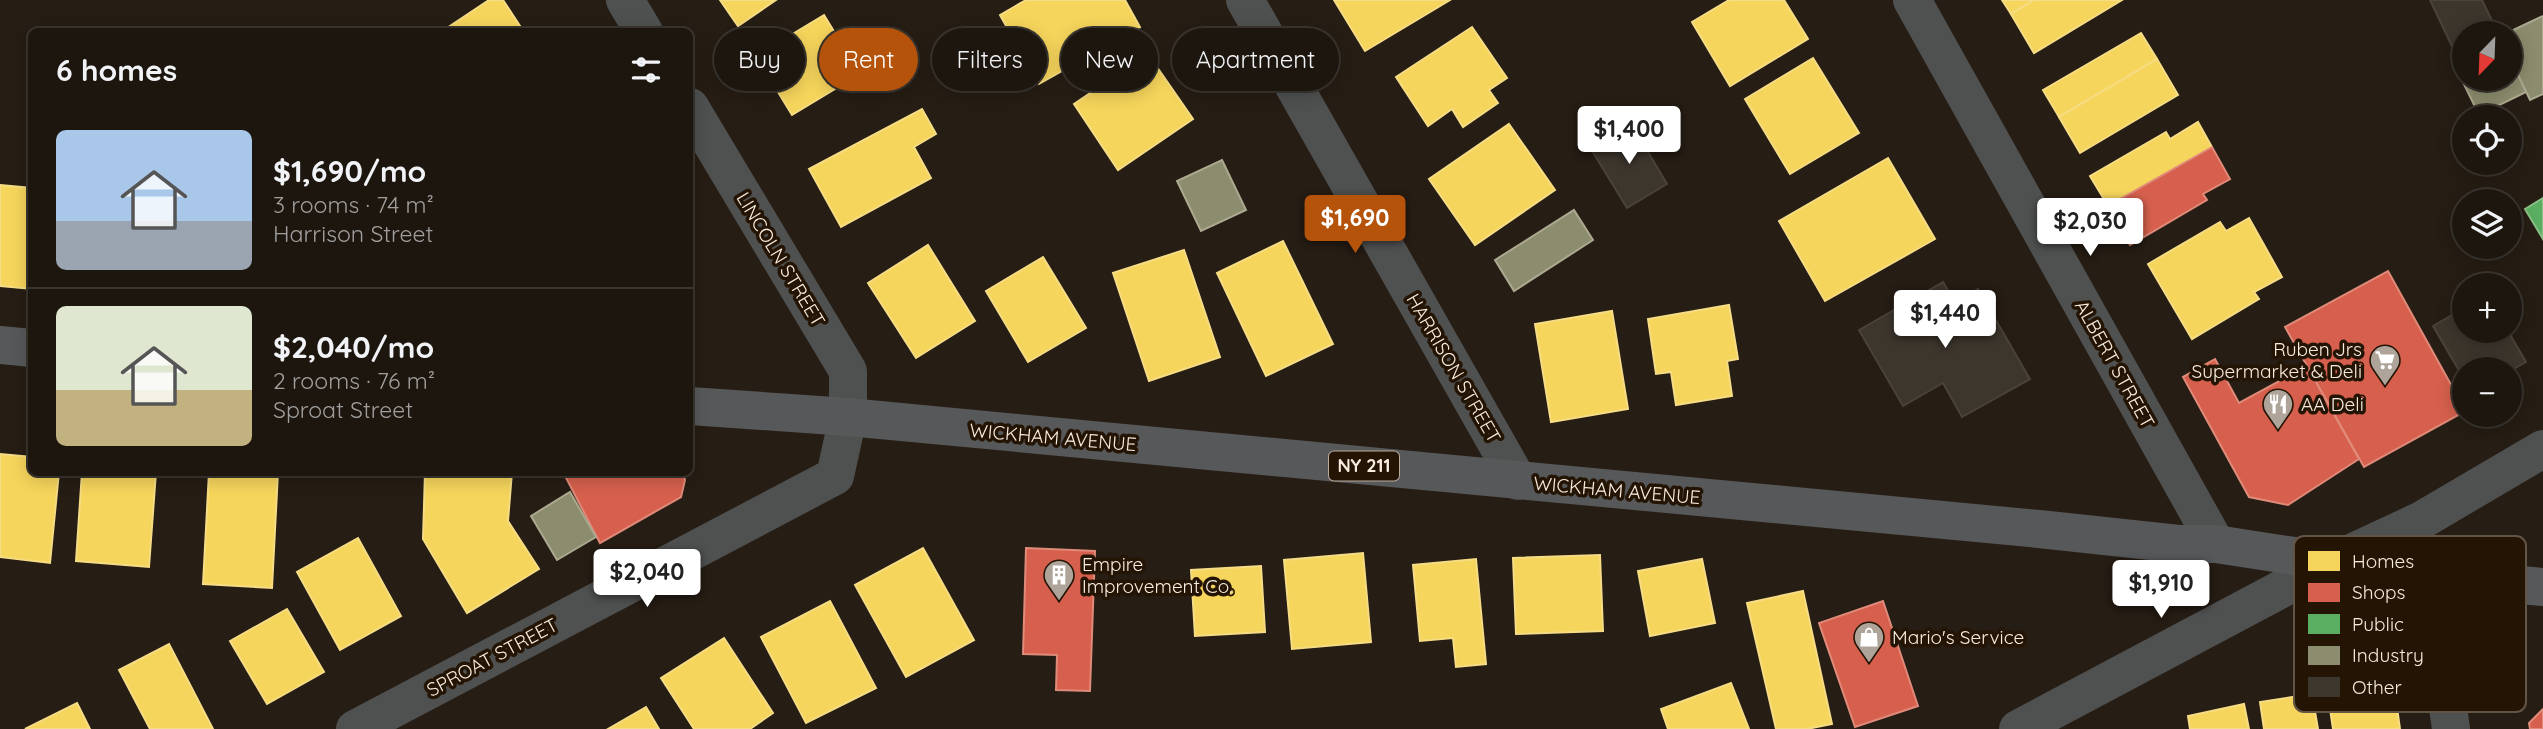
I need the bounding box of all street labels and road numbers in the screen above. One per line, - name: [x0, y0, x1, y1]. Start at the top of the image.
- street label: LINCOLN STREET: [731, 187, 831, 331]
- street label: HARRISON STREET: [1402, 289, 1506, 447]
- street label: ALBERT STREET: [2070, 296, 2160, 432]
- street label: WICKHAM AVENUE: [969, 418, 1137, 456]
- road number: NY 211: [1329, 452, 1399, 480]
- street label: WICKHAM AVENUE: [1533, 471, 1701, 509]
- street label: SPROAT STREET: [422, 612, 562, 702]

